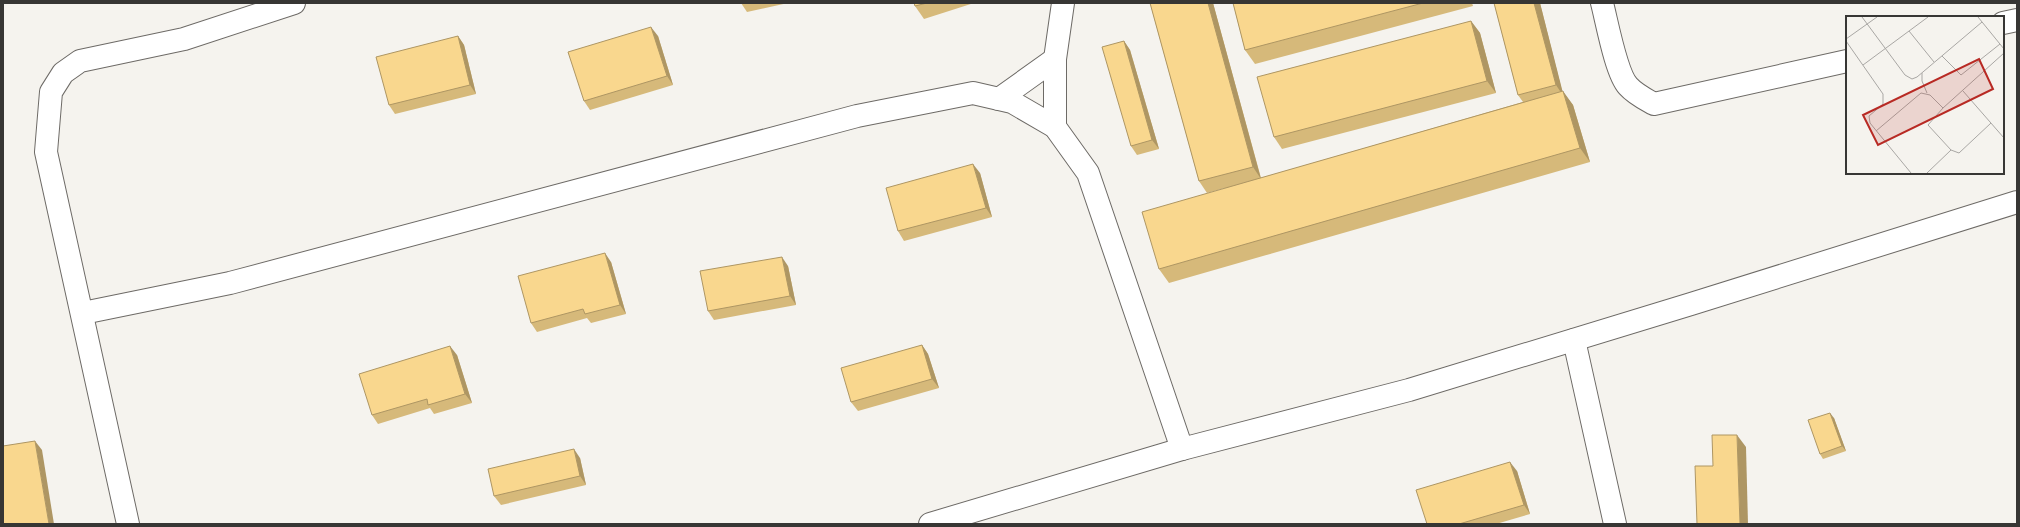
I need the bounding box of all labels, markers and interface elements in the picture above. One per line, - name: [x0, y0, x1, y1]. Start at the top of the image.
- inset map: [1846, 16, 2004, 174]

